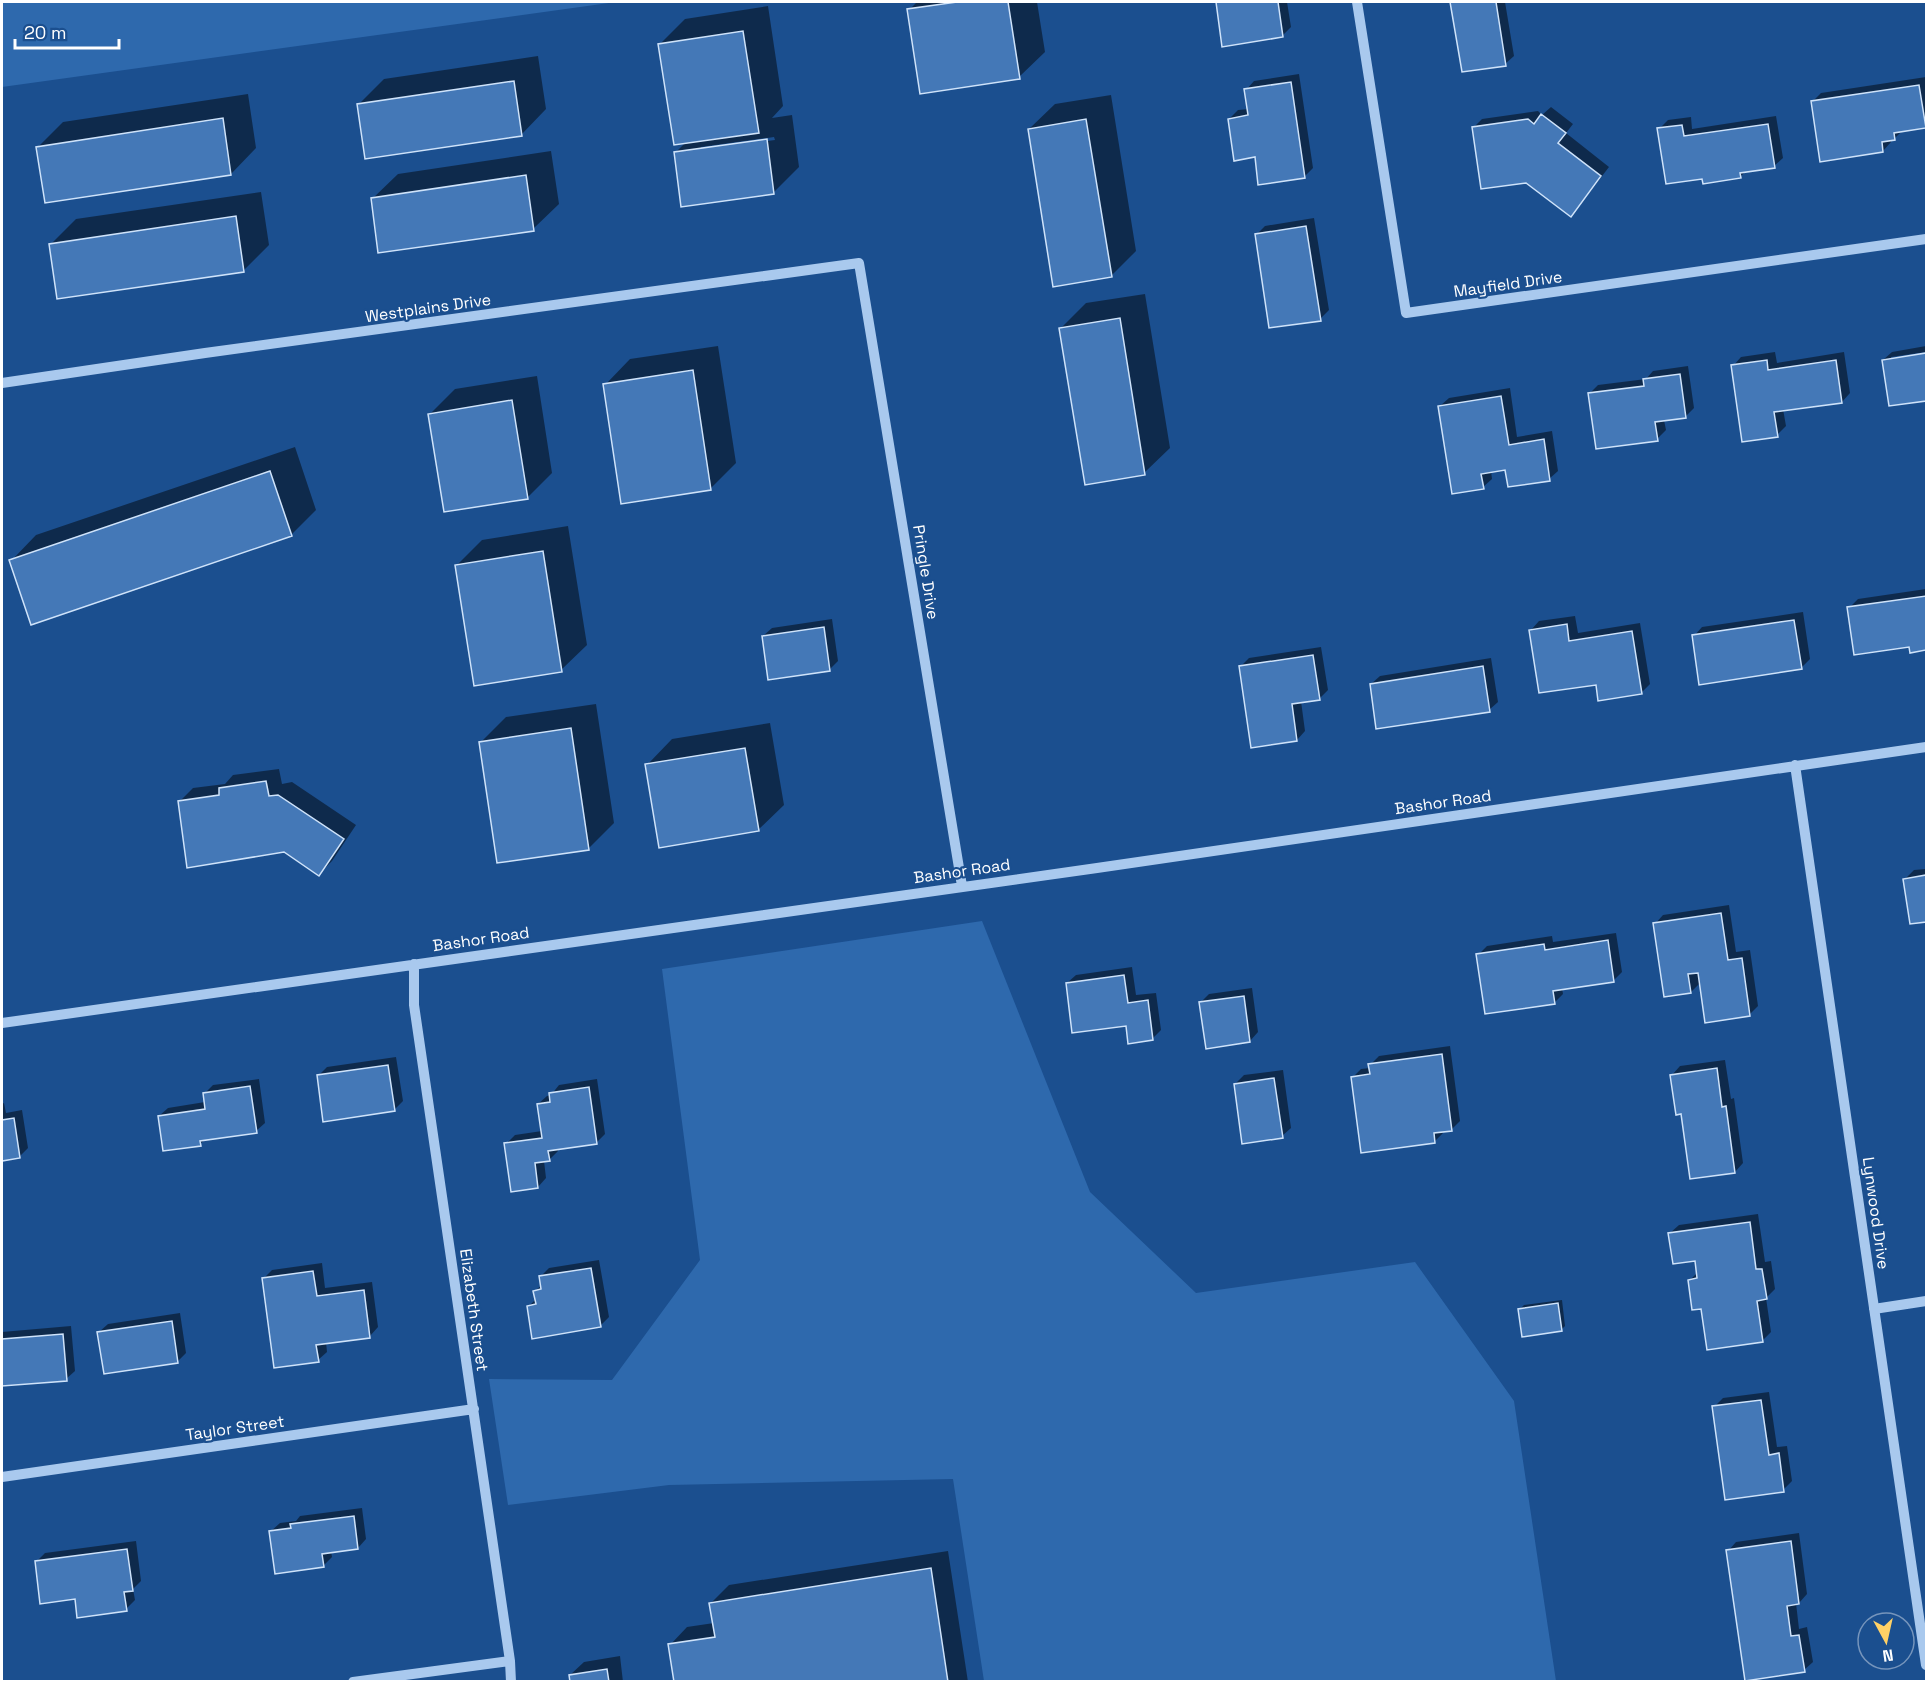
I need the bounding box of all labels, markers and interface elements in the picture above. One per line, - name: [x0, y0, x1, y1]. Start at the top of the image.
- scale bar: [15, 12, 118, 50]
- text: 20 m: [24, 21, 67, 44]
- street label: Mayfield Drive: [1452, 266, 1564, 302]
- street label: Westplains Drive: [364, 289, 492, 327]
- street label: Pringle Drive: [908, 523, 944, 621]
- street label: Bashor Road: [1393, 785, 1493, 819]
- street label: Bashor Road: [912, 854, 1012, 888]
- street label: Bashor Road: [431, 922, 531, 956]
- street label: Lynwood Drive: [1858, 1155, 1894, 1271]
- street label: Elizabeth Street: [455, 1247, 493, 1373]
- street label: Taylor Street: [184, 1411, 286, 1445]
- north arrow: [1856, 1611, 1916, 1671]
- text: N: [1881, 1644, 1895, 1667]

